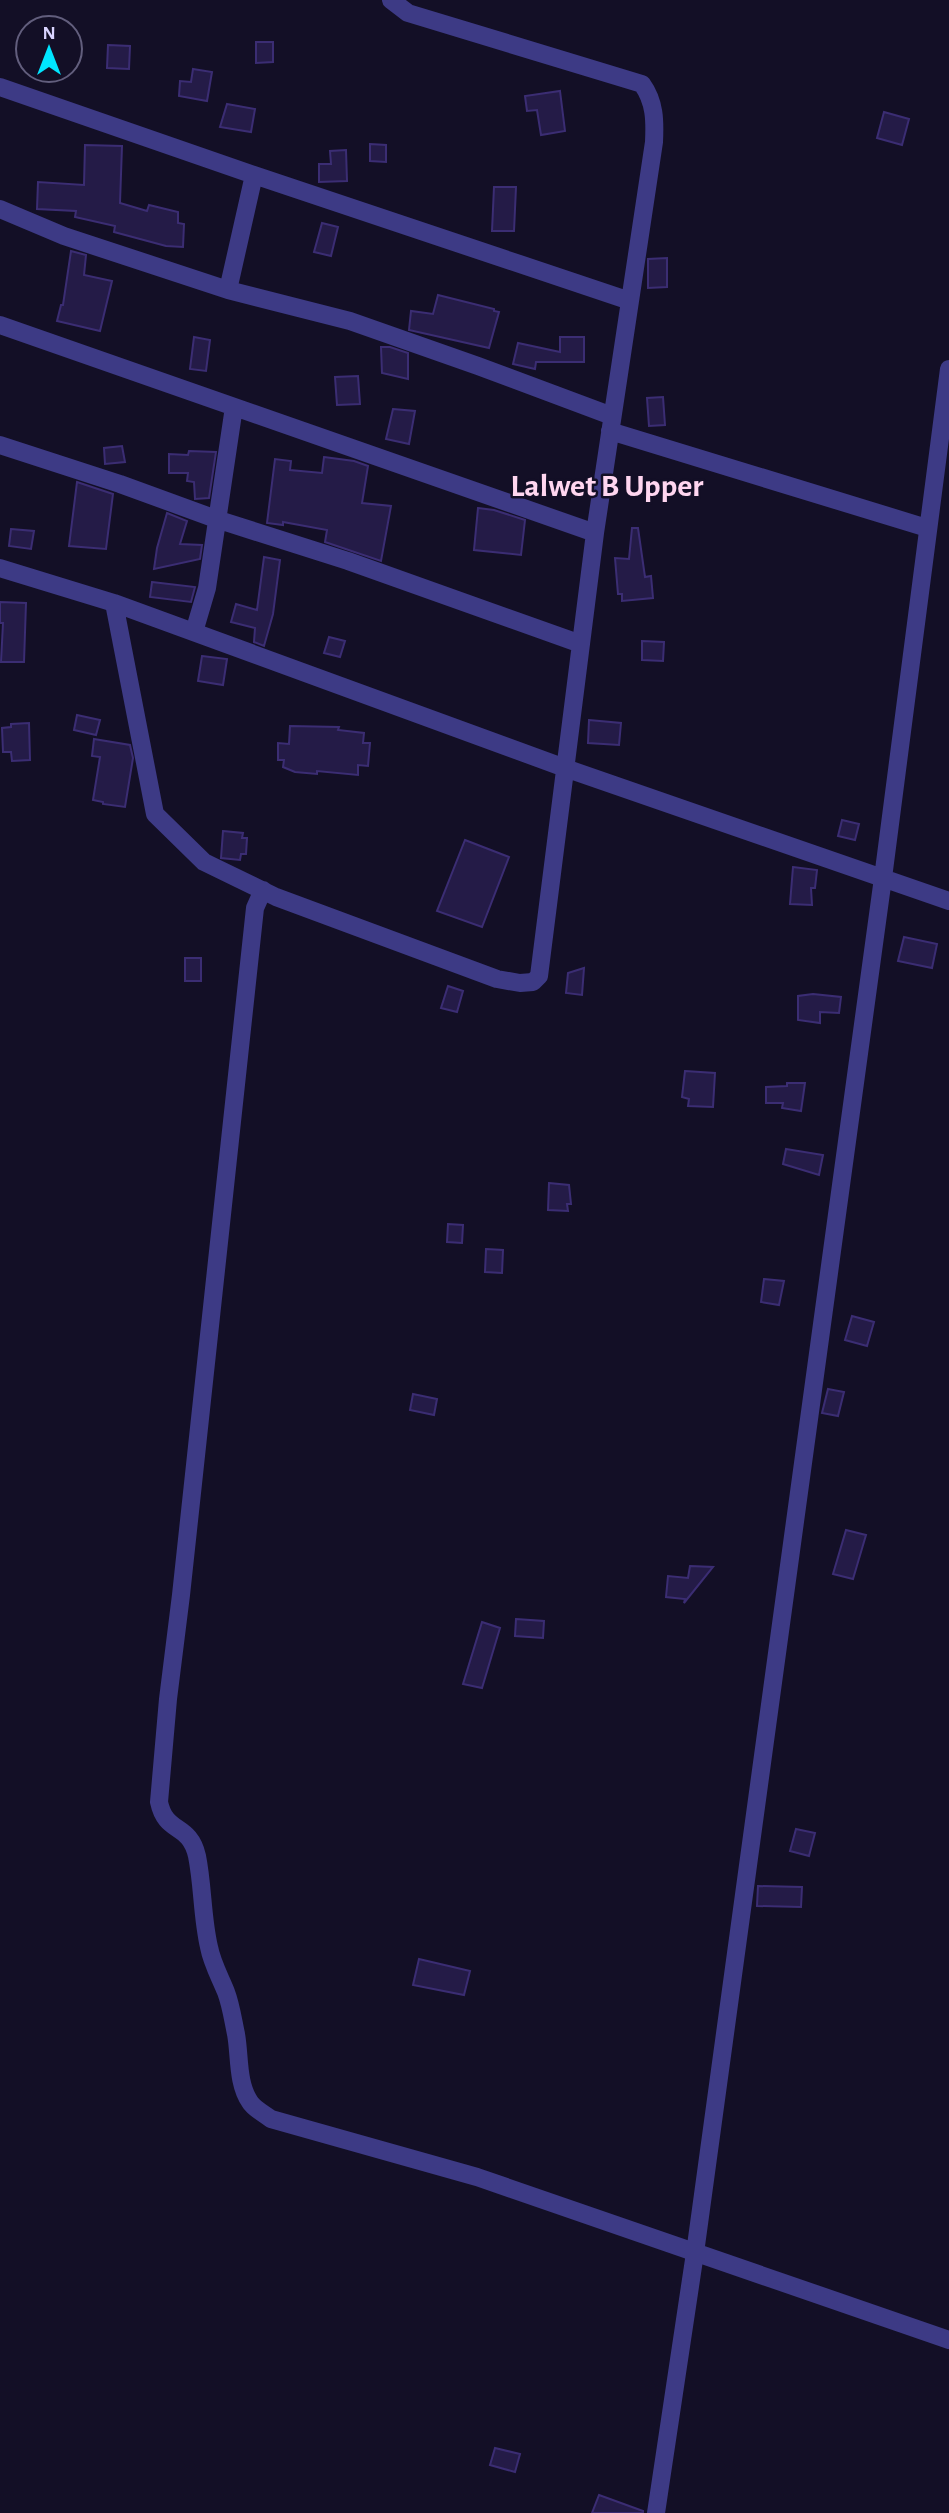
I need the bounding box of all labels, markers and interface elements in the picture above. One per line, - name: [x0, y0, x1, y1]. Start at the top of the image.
- north arrow: [14, 14, 84, 84]
- text: N: [42, 24, 56, 43]
- district label: Lalwet B Upper: [510, 470, 704, 502]

